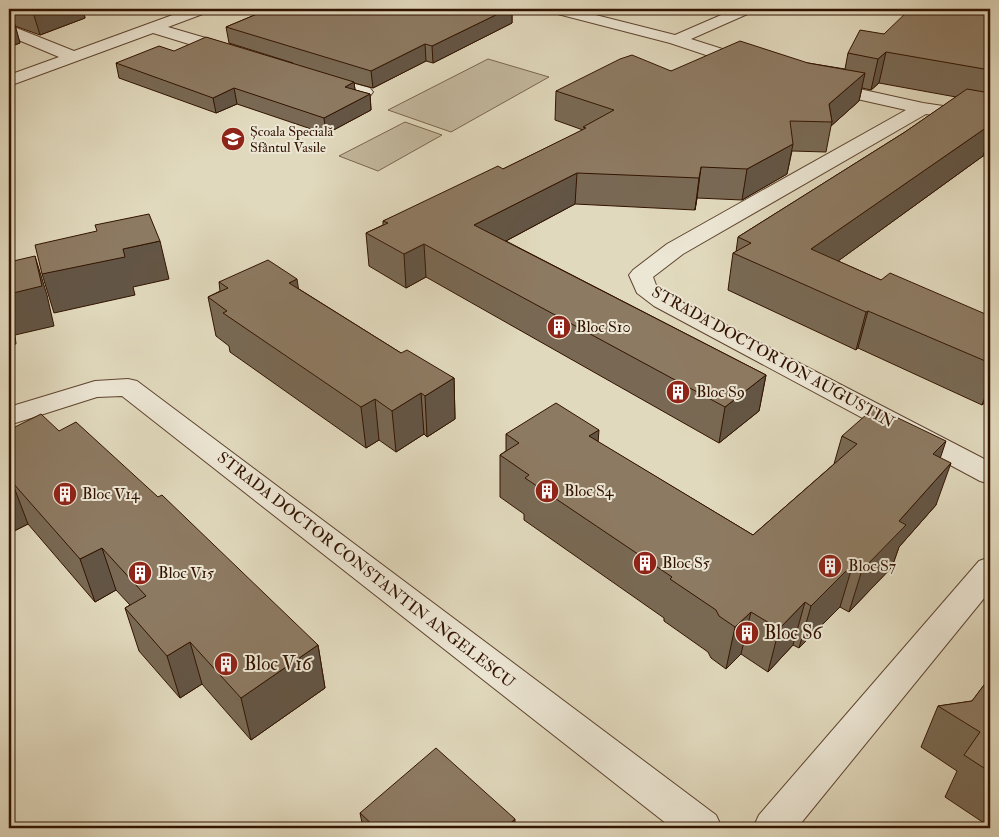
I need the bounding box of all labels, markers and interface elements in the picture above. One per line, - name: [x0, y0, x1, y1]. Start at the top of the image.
- place label: Școala Specială Sfântul Vasile: [250, 123, 334, 156]
- school or university icon: Școala Specială Sfântul Vasile: [220, 126, 246, 152]
- street label: STRADA DOCTOR ION AUGUSTIN: [648, 282, 898, 433]
- building icon: Bloc S10: [546, 314, 572, 340]
- place label: Bloc S10: [576, 317, 631, 337]
- building icon: Bloc S9: [665, 379, 691, 405]
- place label: Bloc S9: [696, 382, 745, 402]
- street label: STRADA DOCTOR CONSTANTIN ANGELESCU: [213, 448, 519, 693]
- building icon: Bloc S4: [534, 478, 560, 504]
- building icon: Bloc V14: [52, 481, 78, 507]
- place label: Bloc S4: [564, 481, 615, 501]
- place label: Bloc V14: [82, 484, 141, 504]
- building icon: Bloc S5: [632, 550, 658, 576]
- place label: Bloc S5: [662, 553, 710, 573]
- building icon: Bloc S7: [817, 553, 843, 579]
- place label: Bloc S7: [848, 556, 897, 576]
- building icon: Bloc V15: [127, 560, 153, 586]
- place label: Bloc V15: [158, 563, 214, 583]
- building icon: Bloc S6: [734, 620, 760, 646]
- place label: Bloc S6: [764, 621, 824, 645]
- building icon: Bloc V16: [213, 651, 239, 677]
- place label: Bloc V16: [244, 652, 313, 676]

